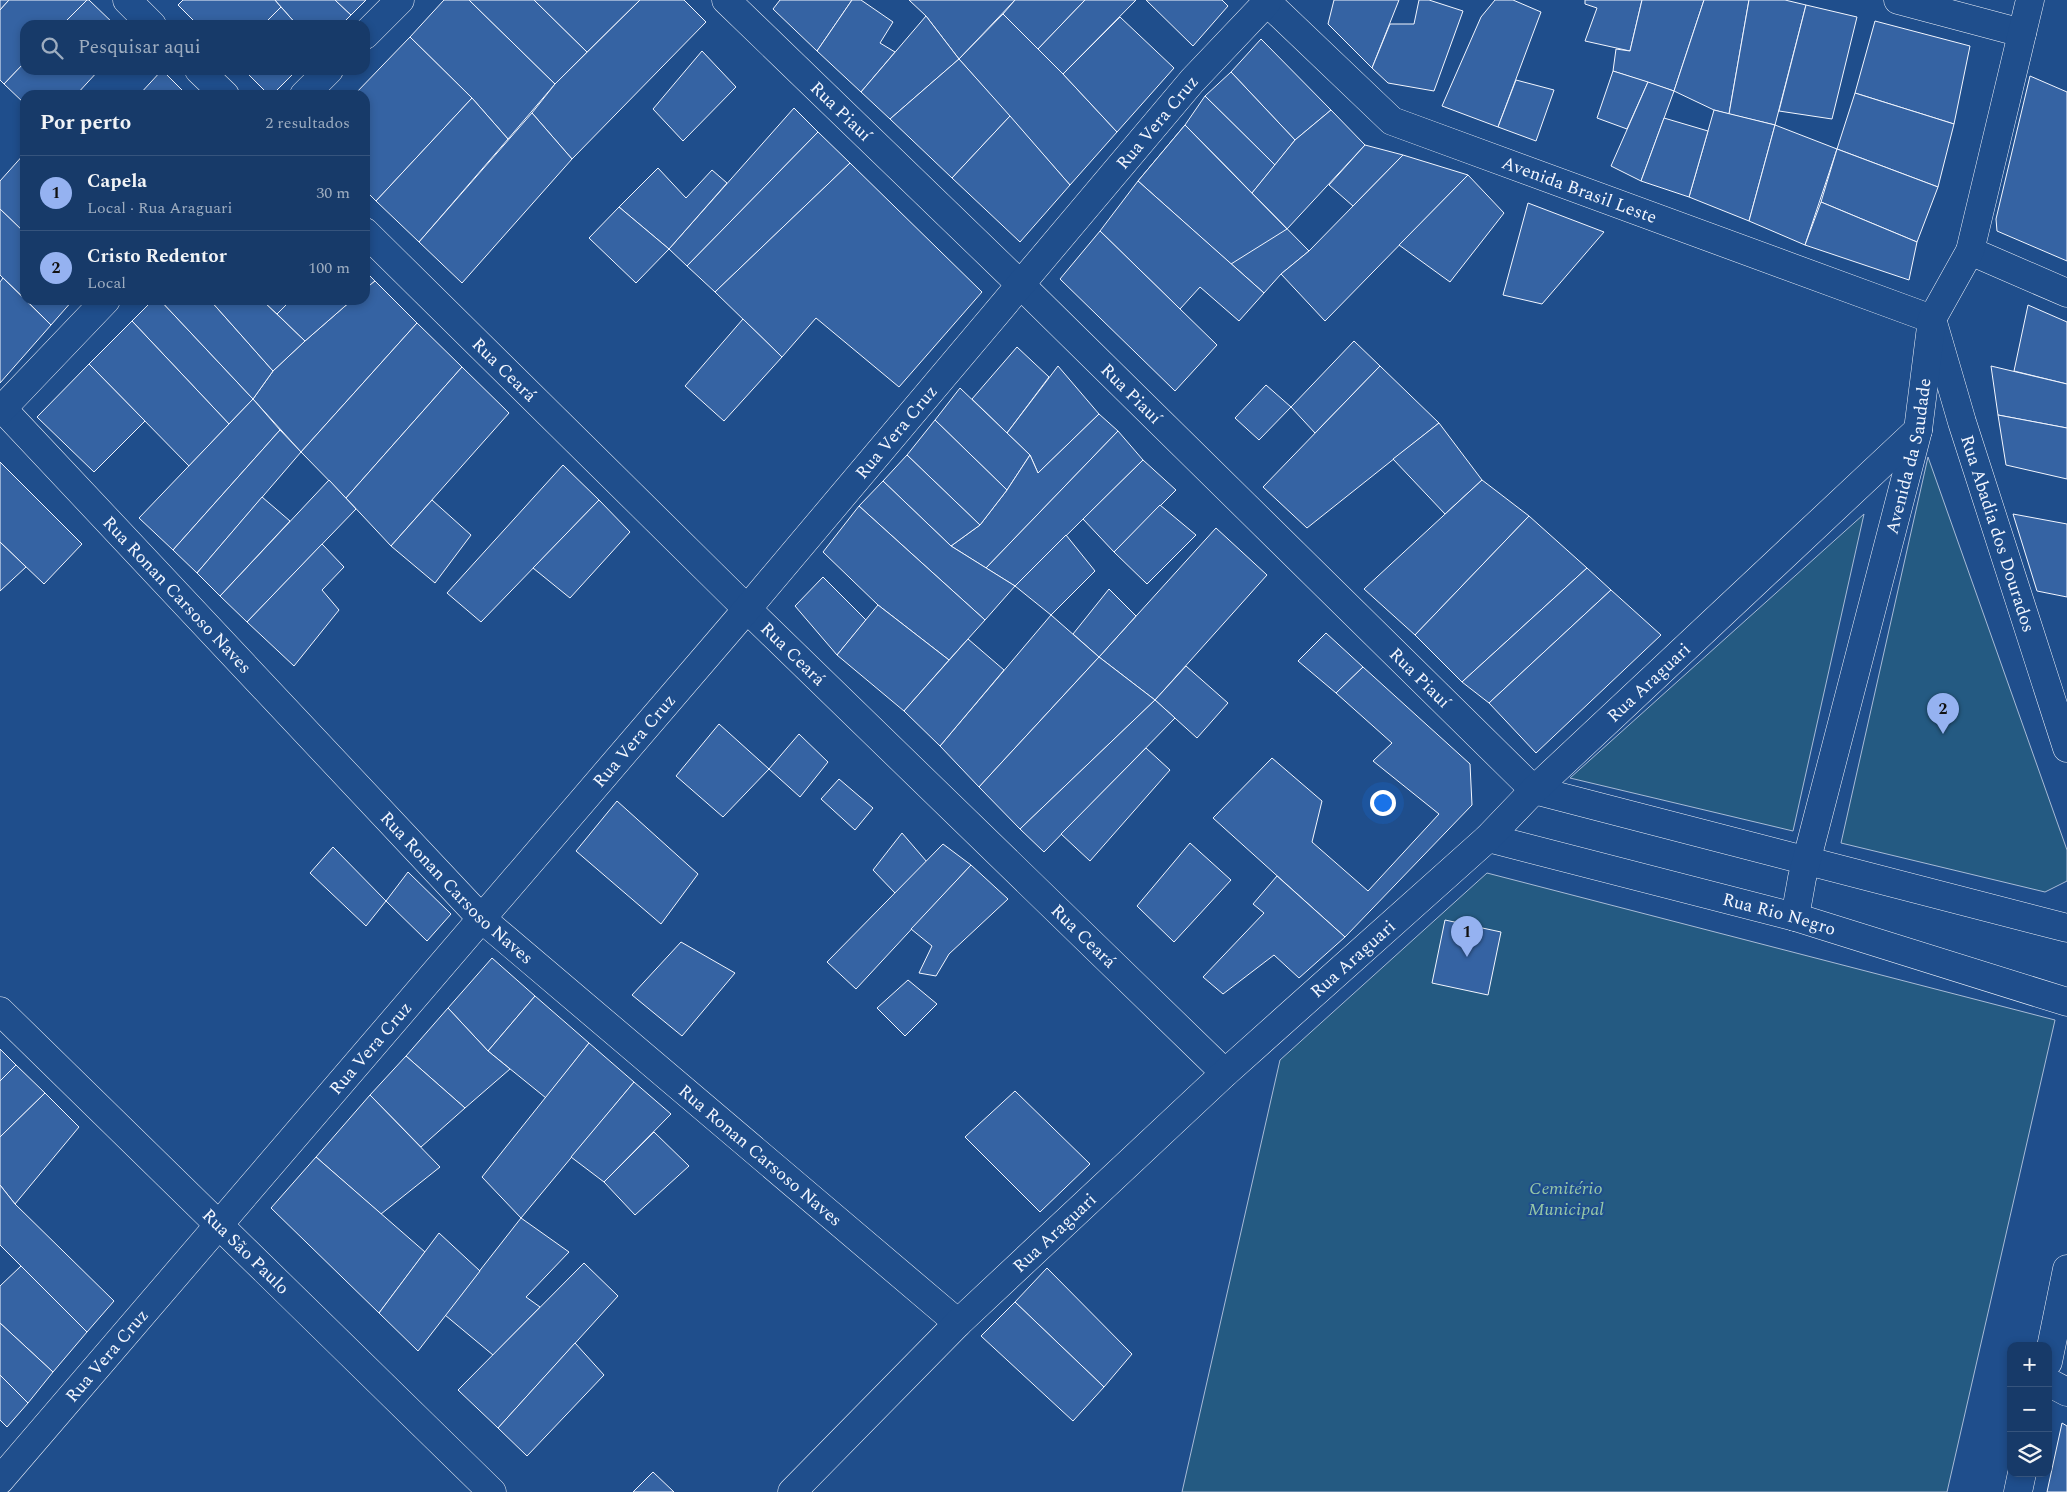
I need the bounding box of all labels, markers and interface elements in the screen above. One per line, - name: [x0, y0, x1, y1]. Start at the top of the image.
- search box: [20, 20, 370, 75]
- text: Pesquisar aqui: [78, 33, 201, 62]
- icon: search: [38, 34, 66, 62]
- street label: Rua Vera Cruz: [1110, 69, 1205, 176]
- street label: Rua Piauí: [804, 75, 879, 149]
- text: Por perto: [40, 107, 131, 139]
- text: 2 resultados: [265, 111, 350, 135]
- street label: Avenida Brasil Leste: [1498, 149, 1661, 231]
- text: Capela: [87, 167, 147, 196]
- text: 1: [52, 181, 60, 205]
- text: 30 m: [316, 181, 350, 205]
- text: Local · Rua Araguari: [87, 196, 232, 220]
- text: Cristo Redentor: [87, 242, 227, 271]
- text: 2: [52, 256, 60, 280]
- text: 100 m: [308, 256, 350, 280]
- text: Local: [87, 271, 126, 295]
- street label: Rua Ceará: [465, 332, 543, 409]
- street label: Rua Piauí: [1094, 357, 1169, 432]
- street label: Avenida da Saudade: [1879, 376, 1938, 537]
- street label: Rua Vera Cruz: [849, 379, 944, 485]
- street label: Rua Abadia dos Dourados: [1953, 431, 2042, 636]
- street label: Rua Ronan Carsoso Naves: [96, 510, 258, 680]
- street label: Rua Ceará: [754, 616, 832, 693]
- street label: Rua Araguari: [1601, 637, 1697, 729]
- street label: Rua Piauí: [1383, 641, 1457, 716]
- street label: Rua Vera Cruz: [586, 688, 683, 794]
- pin: 2: [1927, 693, 1959, 734]
- your location: [1370, 790, 1396, 816]
- street label: Rua Ronan Carsoso Naves: [373, 805, 539, 971]
- street label: Rua Rio Negro: [1719, 886, 1839, 943]
- street label: Rua Ceará: [1045, 898, 1122, 975]
- street label: Rua Araguari: [1304, 914, 1402, 1005]
- pin: 1: [1451, 916, 1483, 957]
- street label: Rua Vera Cruz: [323, 996, 419, 1101]
- street label: Rua Ronan Carsoso Naves: [672, 1078, 848, 1233]
- park label: Cemitério Municipal: [1528, 1175, 1604, 1223]
- street label: Rua Araguari: [1007, 1187, 1103, 1279]
- street label: Rua São Paulo: [196, 1203, 296, 1301]
- street label: Rua Vera Cruz: [59, 1303, 155, 1409]
- map controls: [2007, 1342, 2052, 1477]
- button: +: [2007, 1342, 2052, 1387]
- button: −: [2007, 1387, 2052, 1432]
- button: layers: [2007, 1432, 2052, 1477]

